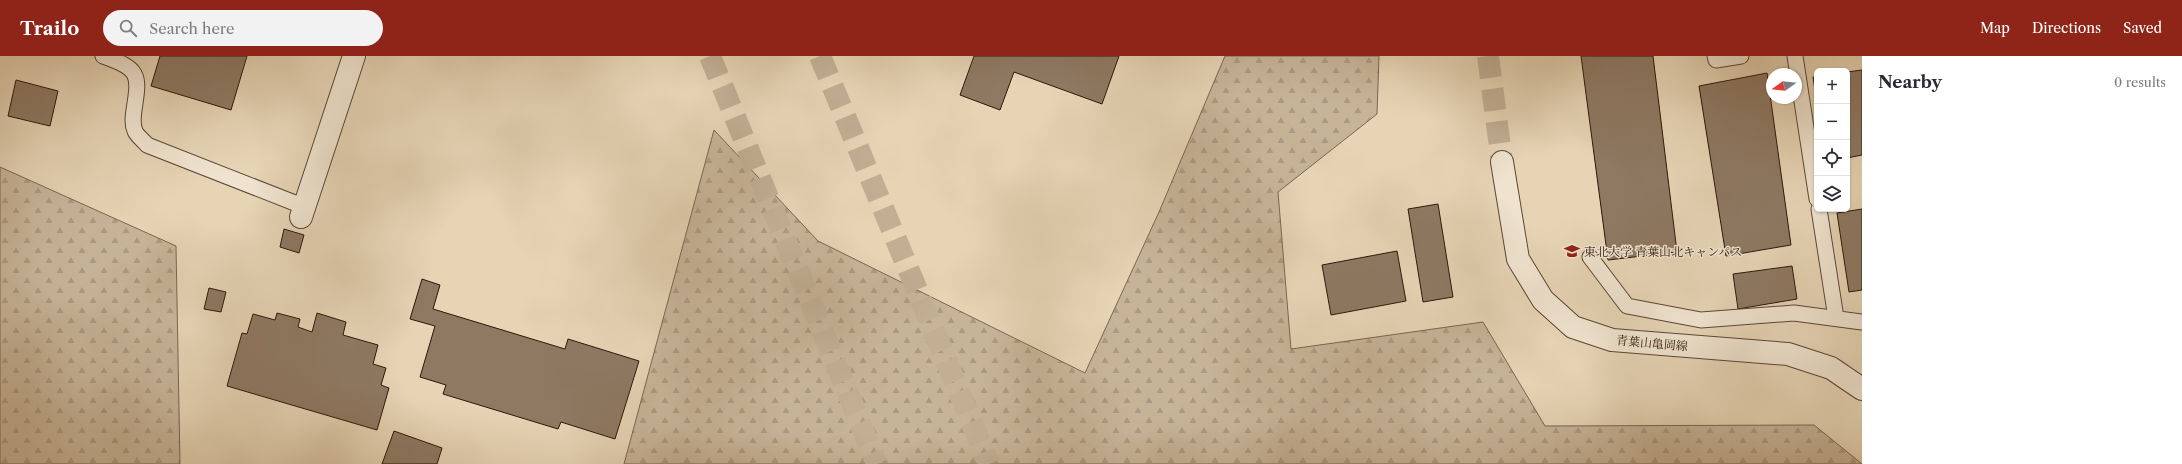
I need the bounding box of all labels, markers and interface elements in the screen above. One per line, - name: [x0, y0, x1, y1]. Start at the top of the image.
- search box: [103, 10, 383, 46]
- text: Trailo: [20, 17, 79, 40]
- icon: search: [117, 17, 139, 39]
- text: Search here: [149, 19, 234, 38]
- text: Map: [1980, 19, 2010, 37]
- text: Directions: [2032, 19, 2101, 37]
- text: Saved: [2123, 19, 2162, 37]
- north arrow: [1766, 68, 1802, 104]
- map controls: [1814, 68, 1850, 212]
- button: +: [1814, 68, 1850, 104]
- text: Nearby: [1878, 72, 1942, 92]
- text: 0 results: [2114, 74, 2166, 90]
- button: −: [1814, 104, 1850, 140]
- button: locate: [1814, 140, 1850, 176]
- button: layers: [1814, 176, 1850, 212]
- school or university icon: 東北大学 青葉山北キャンパス: [1563, 242, 1581, 260]
- place label: 東北大学 青葉山北キャンパス: [1584, 244, 1742, 259]
- street label: 青葉山亀岡線: [1615, 332, 1689, 354]

